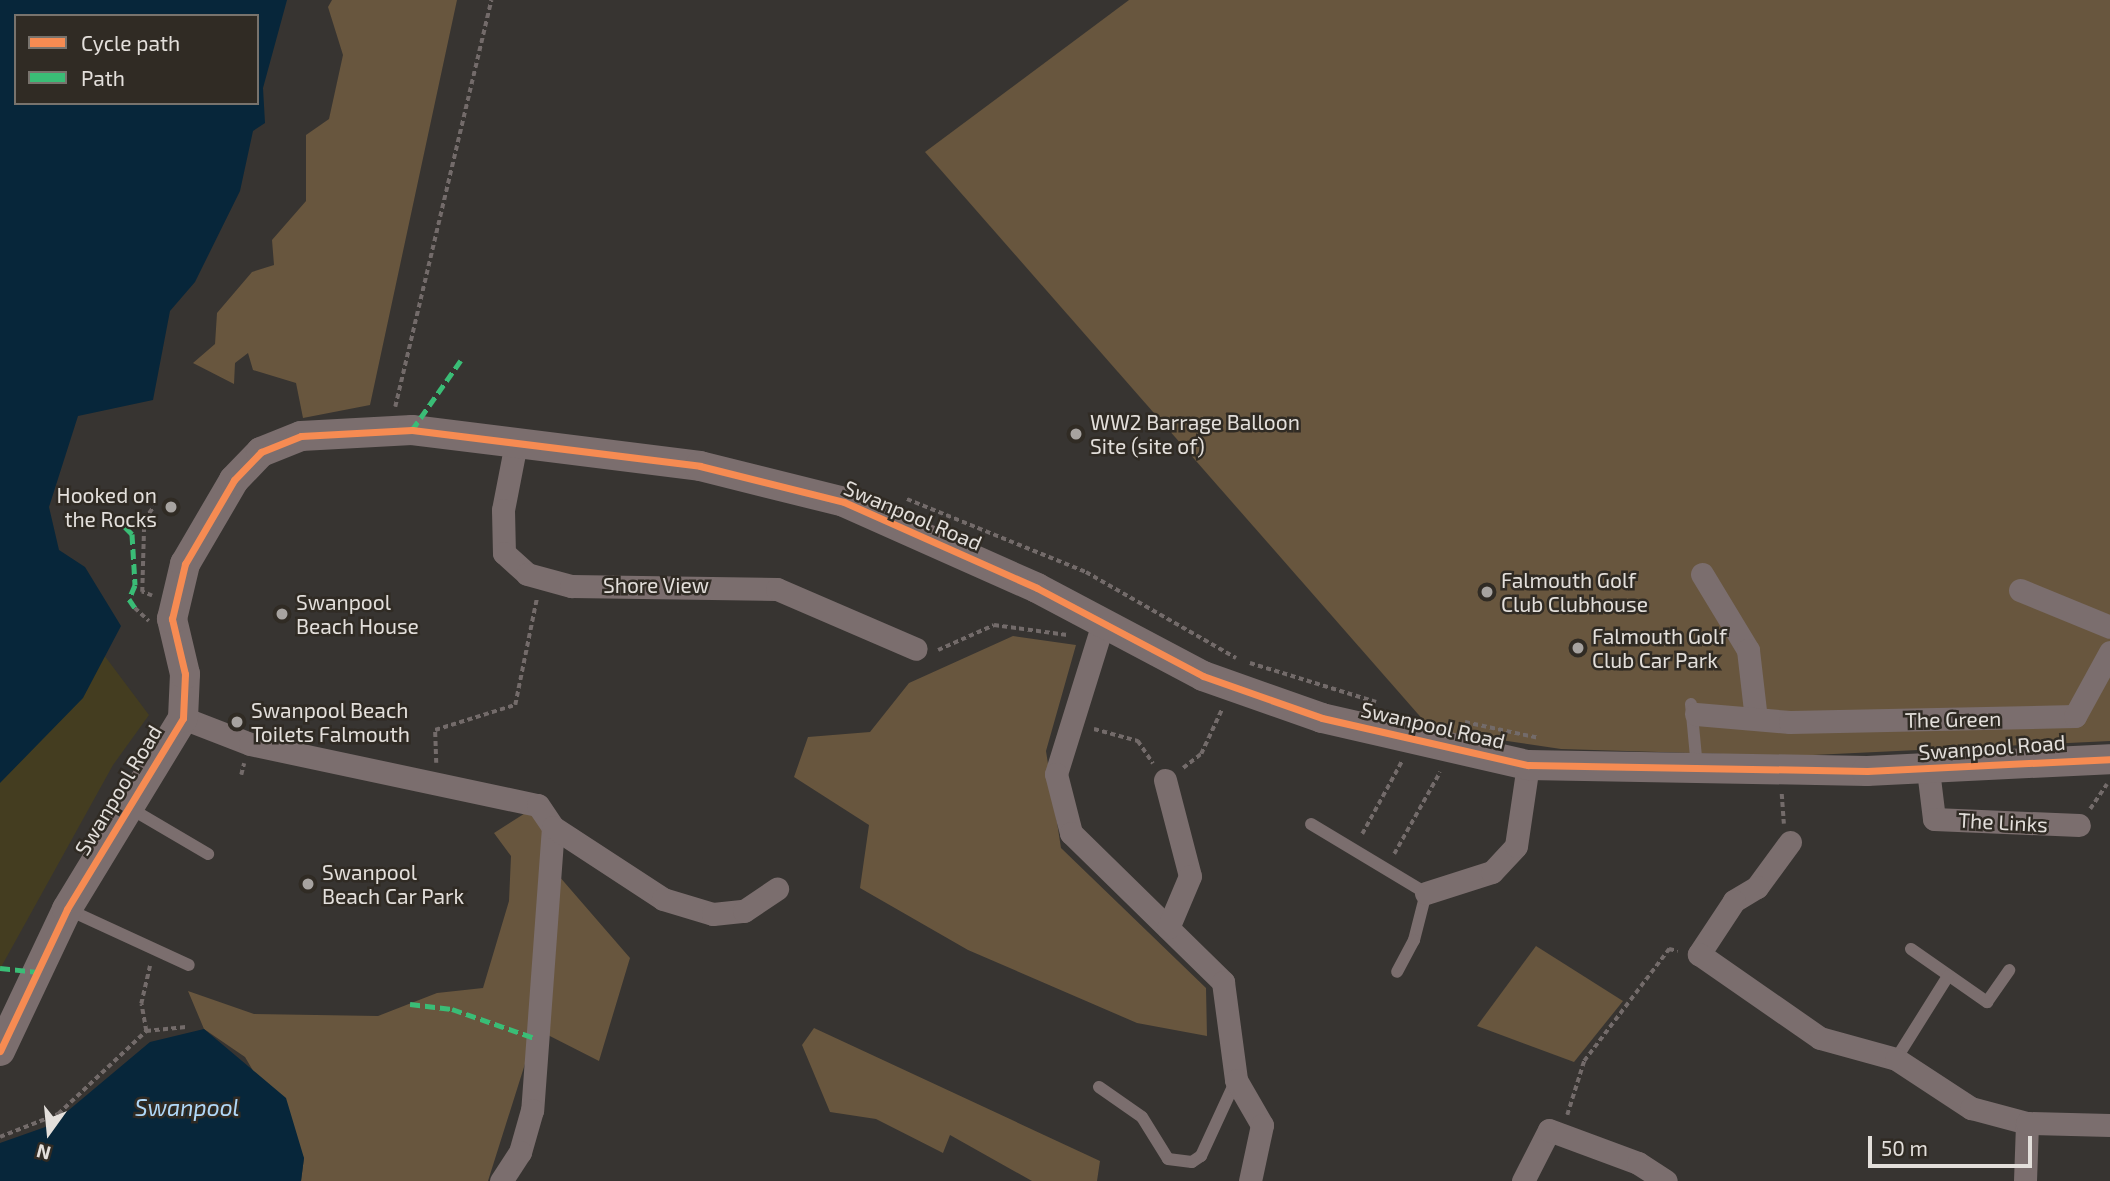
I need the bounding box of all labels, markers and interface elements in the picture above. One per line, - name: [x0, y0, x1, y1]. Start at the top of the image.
- legend: [14, 14, 259, 105]
- text: Cycle path: [81, 30, 180, 55]
- text: Path: [81, 65, 125, 90]
- place label: WW2 Barrage Balloon Site (site of): [1090, 409, 1300, 459]
- marker: WW2 Barrage Balloon Site (site of): [1068, 426, 1084, 442]
- street label: Swanpool Road: [840, 474, 986, 556]
- place label: Hooked on the Rocks: [57, 482, 157, 532]
- marker: Hooked on the Rocks: [163, 499, 179, 515]
- place label: Falmouth Golf Club Clubhouse: [1501, 567, 1648, 617]
- street label: Shore View: [603, 572, 709, 598]
- marker: Falmouth Golf Club Clubhouse: [1479, 584, 1495, 600]
- place label: Swanpool Beach House: [296, 589, 419, 639]
- marker: Swanpool Beach House: [274, 606, 290, 622]
- place label: Falmouth Golf Club Car Park: [1592, 623, 1727, 673]
- marker: Falmouth Golf Club Car Park: [1570, 640, 1586, 656]
- street label: Swanpool Road: [1358, 696, 1508, 754]
- place label: Swanpool Beach Toilets Falmouth: [251, 697, 410, 747]
- street label: The Green: [1905, 706, 2001, 732]
- marker: Swanpool Beach Toilets Falmouth: [229, 714, 245, 730]
- street label: Swanpool Road: [69, 720, 167, 860]
- street label: Swanpool Road: [1917, 729, 2067, 765]
- street label: The Links: [1957, 807, 2049, 837]
- place label: Swanpool Beach Car Park: [322, 859, 465, 909]
- marker: Swanpool Beach Car Park: [300, 876, 316, 892]
- water label: Swanpool: [135, 1093, 239, 1121]
- north arrow: [14, 1097, 84, 1167]
- scale bar: [1872, 1122, 2036, 1166]
- text: 50 m: [1881, 1135, 1928, 1160]
- text: N: [34, 1140, 53, 1166]

